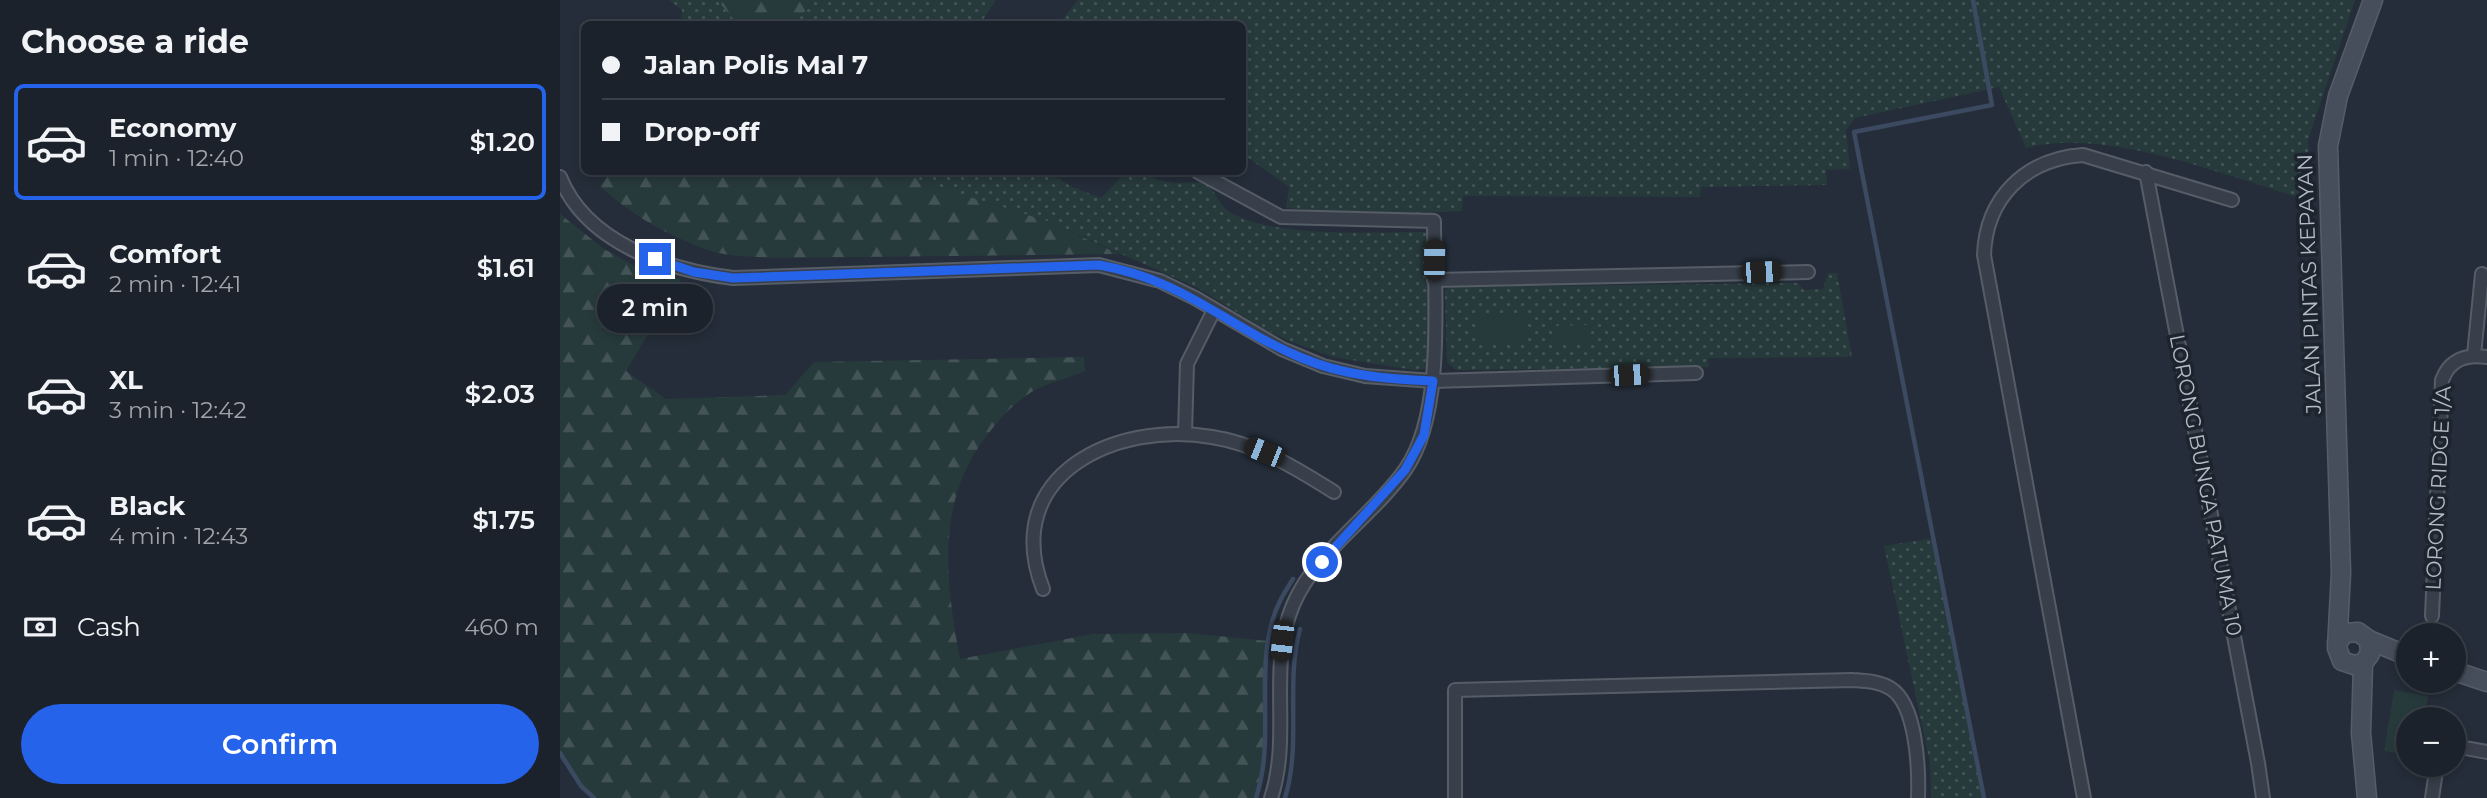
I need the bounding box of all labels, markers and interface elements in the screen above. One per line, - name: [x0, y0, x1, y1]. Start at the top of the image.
- text: Choose a ride: [21, 22, 249, 61]
- text: Jalan Polis Mal 7: [644, 49, 868, 81]
- icon: car: [25, 111, 88, 174]
- text: Economy: [109, 112, 236, 144]
- text: Drop-off: [644, 116, 759, 148]
- text: $1.20: [470, 126, 535, 158]
- text: 1 min · 12:40: [109, 144, 244, 172]
- street label: JALAN PINTAS KEPAYAN: [2292, 154, 2326, 415]
- icon: car: [25, 237, 88, 300]
- text: Comfort: [109, 238, 221, 270]
- car: [1424, 239, 1445, 281]
- route end: [639, 243, 671, 275]
- text: $1.61: [477, 252, 535, 284]
- car: [1740, 261, 1783, 283]
- text: 2 min · 12:41: [109, 270, 241, 298]
- callout: 2 min: [597, 284, 713, 332]
- text: 2 min: [622, 294, 688, 322]
- street label: LORONG BUNGA PATUMA 10: [2164, 332, 2248, 638]
- icon: car: [25, 363, 88, 426]
- car: [1608, 363, 1651, 387]
- text: XL: [109, 364, 143, 396]
- text: $2.03: [465, 378, 535, 410]
- street label: LORONG RIDGE 1/A: [2420, 384, 2456, 591]
- text: 3 min · 12:42: [109, 396, 246, 424]
- car: [1241, 434, 1288, 470]
- icon: car: [25, 489, 88, 552]
- text: Black: [109, 490, 185, 522]
- text: $1.75: [473, 504, 535, 536]
- text: 4 min · 12:43: [109, 522, 248, 550]
- route start: [1306, 546, 1338, 578]
- icon: cash: [21, 608, 59, 646]
- text: Cash: [77, 611, 141, 643]
- text: 460 m: [464, 613, 539, 641]
- car: [1270, 619, 1295, 663]
- map controls: [2396, 623, 2466, 777]
- button: +: [2396, 623, 2466, 693]
- button: Confirm: [21, 704, 539, 784]
- button: −: [2396, 707, 2466, 777]

